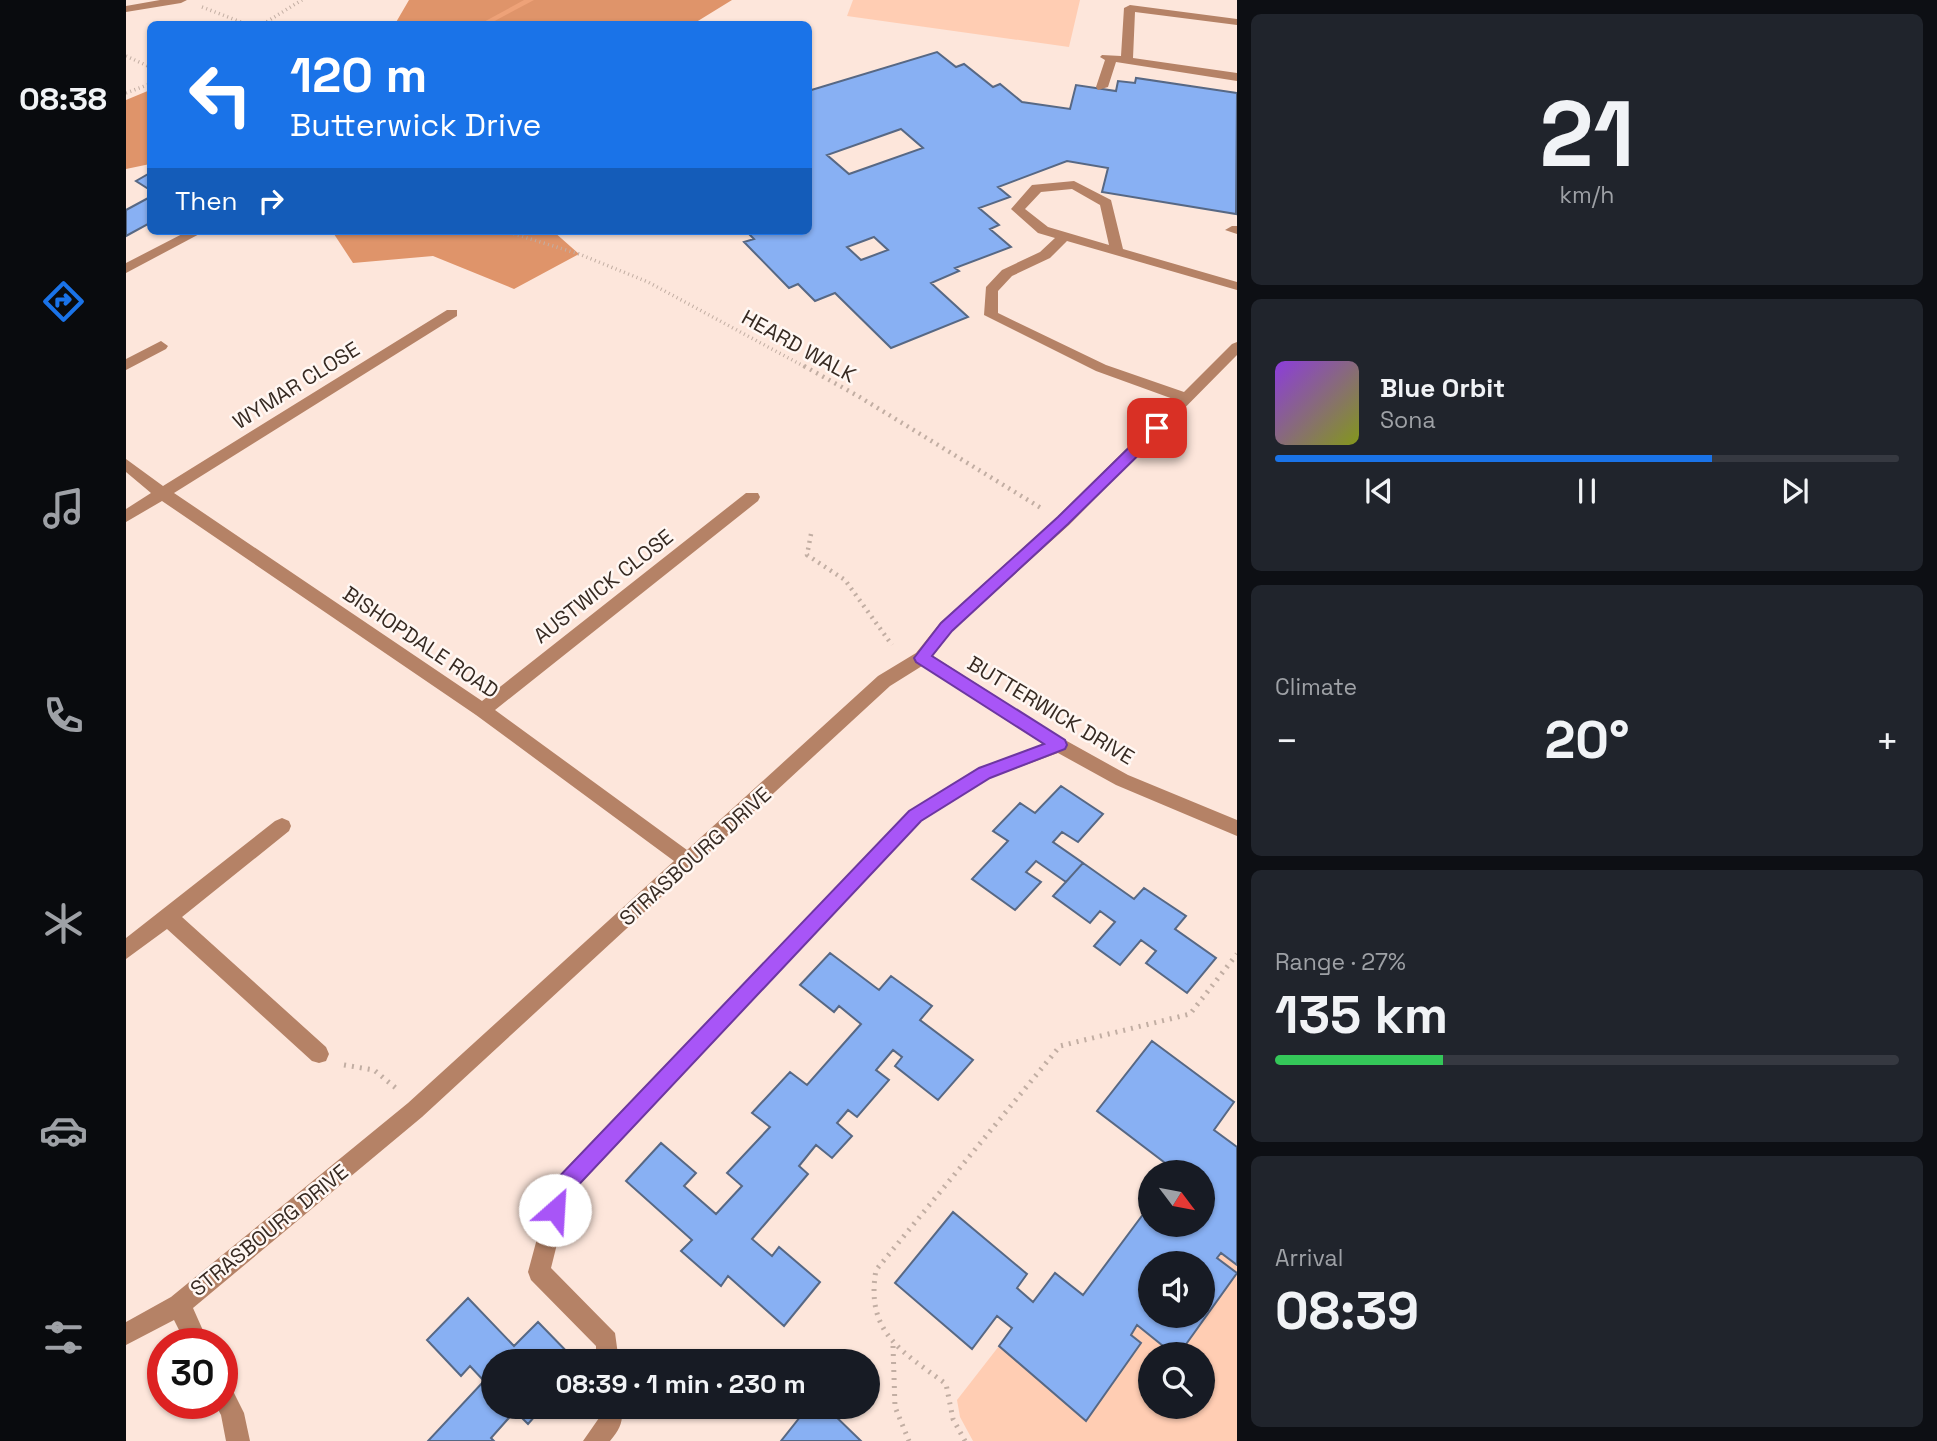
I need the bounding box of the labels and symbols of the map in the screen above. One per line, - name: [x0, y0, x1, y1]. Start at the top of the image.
- street label: HEARD WALK: [737, 304, 861, 389]
- street label: WYMAR CLOSE: [228, 335, 364, 435]
- pin: [1127, 398, 1187, 458]
- street label: AUSTWICK CLOSE: [528, 523, 678, 649]
- street label: BISHOPDALE ROAD: [338, 580, 504, 704]
- street label: BUTTERWICK DRIVE: [963, 650, 1139, 770]
- street label: STRASBOURG DRIVE: [613, 781, 777, 931]
- street label: STRASBOURG DRIVE: [185, 1158, 353, 1302]
- north arrow: [1138, 1160, 1214, 1237]
- position arrow: [518, 1173, 592, 1247]
- speed limit sign: 30: [147, 1328, 238, 1419]

